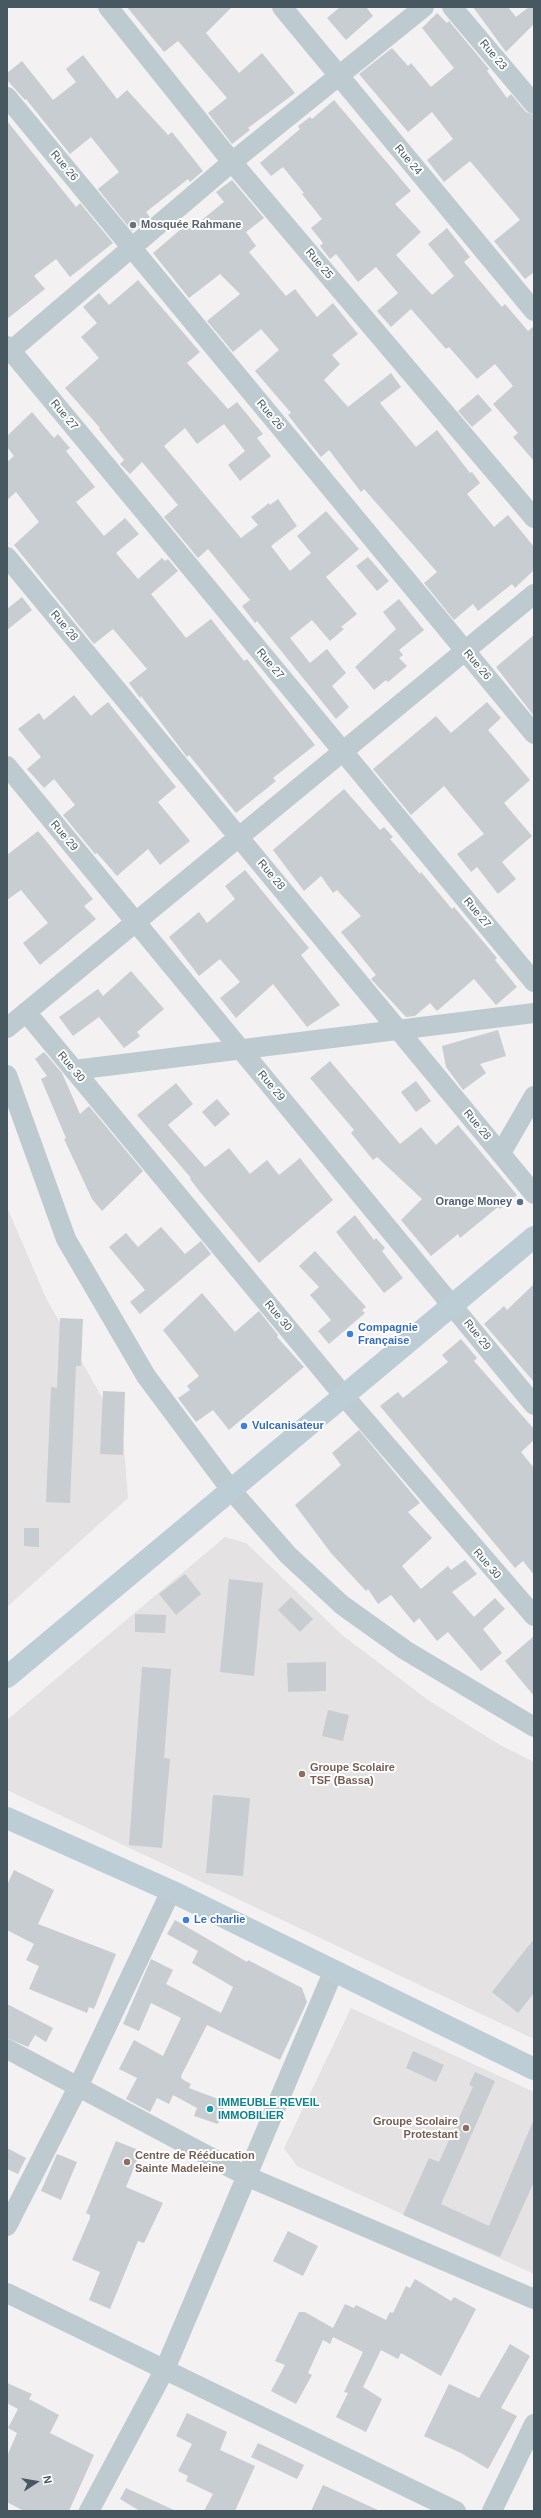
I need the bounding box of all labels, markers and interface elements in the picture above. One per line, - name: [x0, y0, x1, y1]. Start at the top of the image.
- street label: Rue 23: [477, 37, 509, 73]
- street label: Rue 24: [392, 142, 424, 178]
- street label: Rue 26: [48, 148, 80, 184]
- place label: Mosquée Rahmane: [141, 218, 241, 232]
- marker: Mosquée Rahmane: [128, 220, 138, 230]
- street label: Rue 25: [303, 246, 335, 282]
- street label: Rue 27: [48, 397, 80, 433]
- street label: Rue 26: [254, 397, 286, 433]
- street label: Rue 28: [48, 608, 80, 644]
- street label: Rue 27: [254, 646, 286, 682]
- street label: Rue 26: [461, 647, 493, 683]
- street label: Rue 29: [48, 818, 80, 854]
- street label: Rue 28: [255, 857, 287, 893]
- street label: Rue 27: [461, 895, 493, 931]
- street label: Rue 30: [55, 1049, 87, 1085]
- street label: Rue 29: [255, 1068, 287, 1104]
- street label: Rue 28: [461, 1107, 493, 1143]
- place label: Orange Money: [436, 1195, 512, 1209]
- marker: Orange Money: [515, 1197, 525, 1207]
- street label: Rue 30: [262, 1298, 294, 1334]
- street label: Rue 29: [461, 1317, 493, 1353]
- place label: Compagnie Française: [358, 1321, 418, 1347]
- marker: Compagnie Française: [345, 1329, 355, 1339]
- place label: Vulcanisateur: [252, 1419, 324, 1433]
- marker: Vulcanisateur: [239, 1421, 249, 1431]
- street label: Rue 30: [470, 1546, 504, 1582]
- place label: Groupe Scolaire TSF (Bassa): [310, 1761, 395, 1787]
- marker: Groupe Scolaire TSF (Bassa): [297, 1769, 307, 1779]
- place label: Le charlie: [194, 1913, 245, 1927]
- marker: Le charlie: [181, 1915, 191, 1925]
- place label: IMMEUBLE REVEIL IMMOBILIER: [218, 2096, 319, 2122]
- marker: IMMEUBLE REVEIL IMMOBILIER: [205, 2104, 215, 2114]
- place label: Groupe Scolaire Protestant: [373, 2115, 458, 2141]
- marker: Groupe Scolaire Protestant: [461, 2123, 471, 2133]
- place label: Centre de Rééducation Sainte Madeleine: [135, 2149, 255, 2175]
- marker: Centre de Rééducation Sainte Madeleine: [122, 2157, 132, 2167]
- north arrow: [16, 2462, 56, 2502]
- text: N: [41, 2474, 54, 2485]

